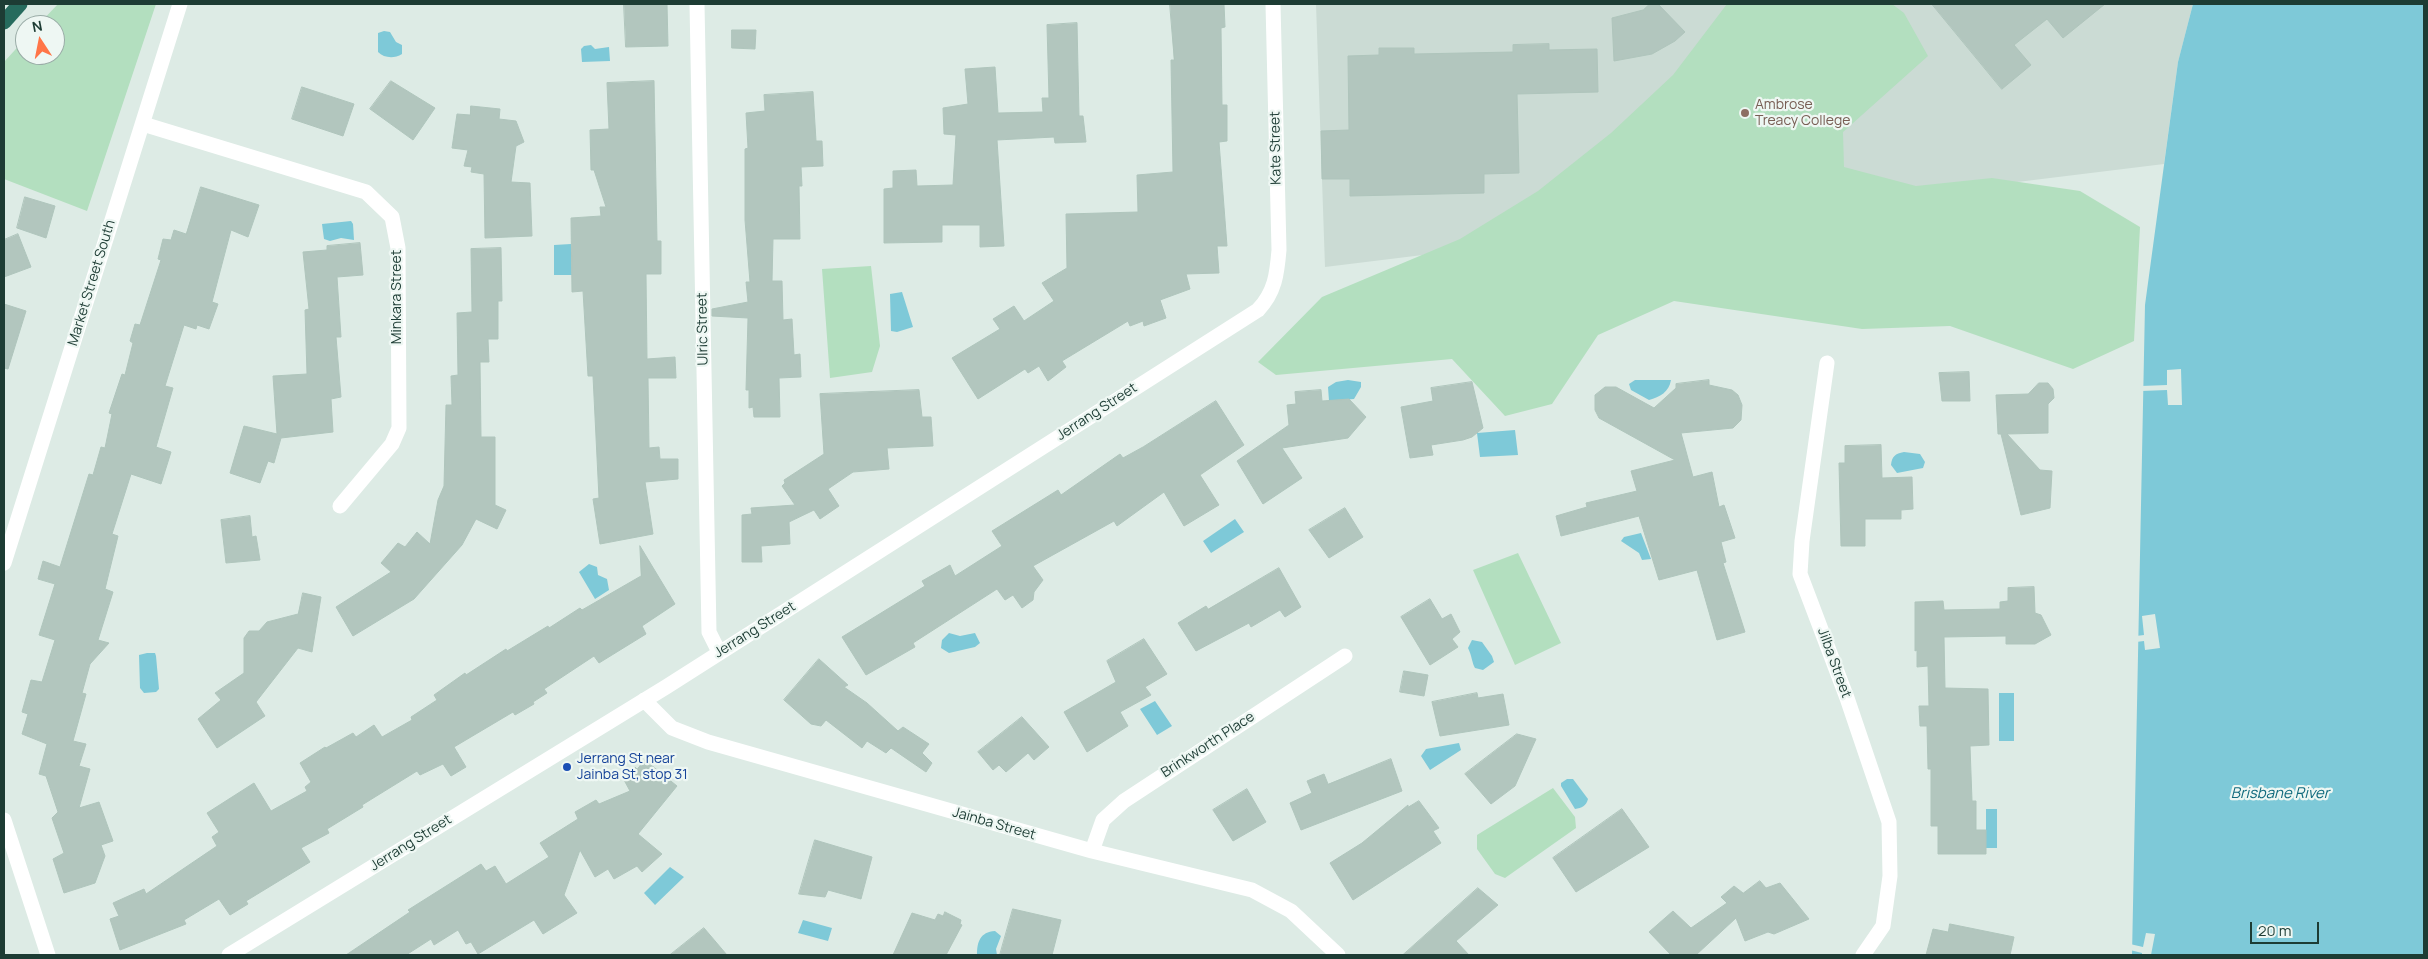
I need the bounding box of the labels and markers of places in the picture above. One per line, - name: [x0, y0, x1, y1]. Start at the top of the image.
- place label: Ambrose Treacy College: [1755, 97, 1851, 130]
- marker: Ambrose Treacy College: [1739, 107, 1751, 119]
- place label: Jerrang St near Jainba St, stop 31: [577, 751, 688, 784]
- marker: Jerrang St near Jainba St, stop 31: [561, 761, 573, 773]

